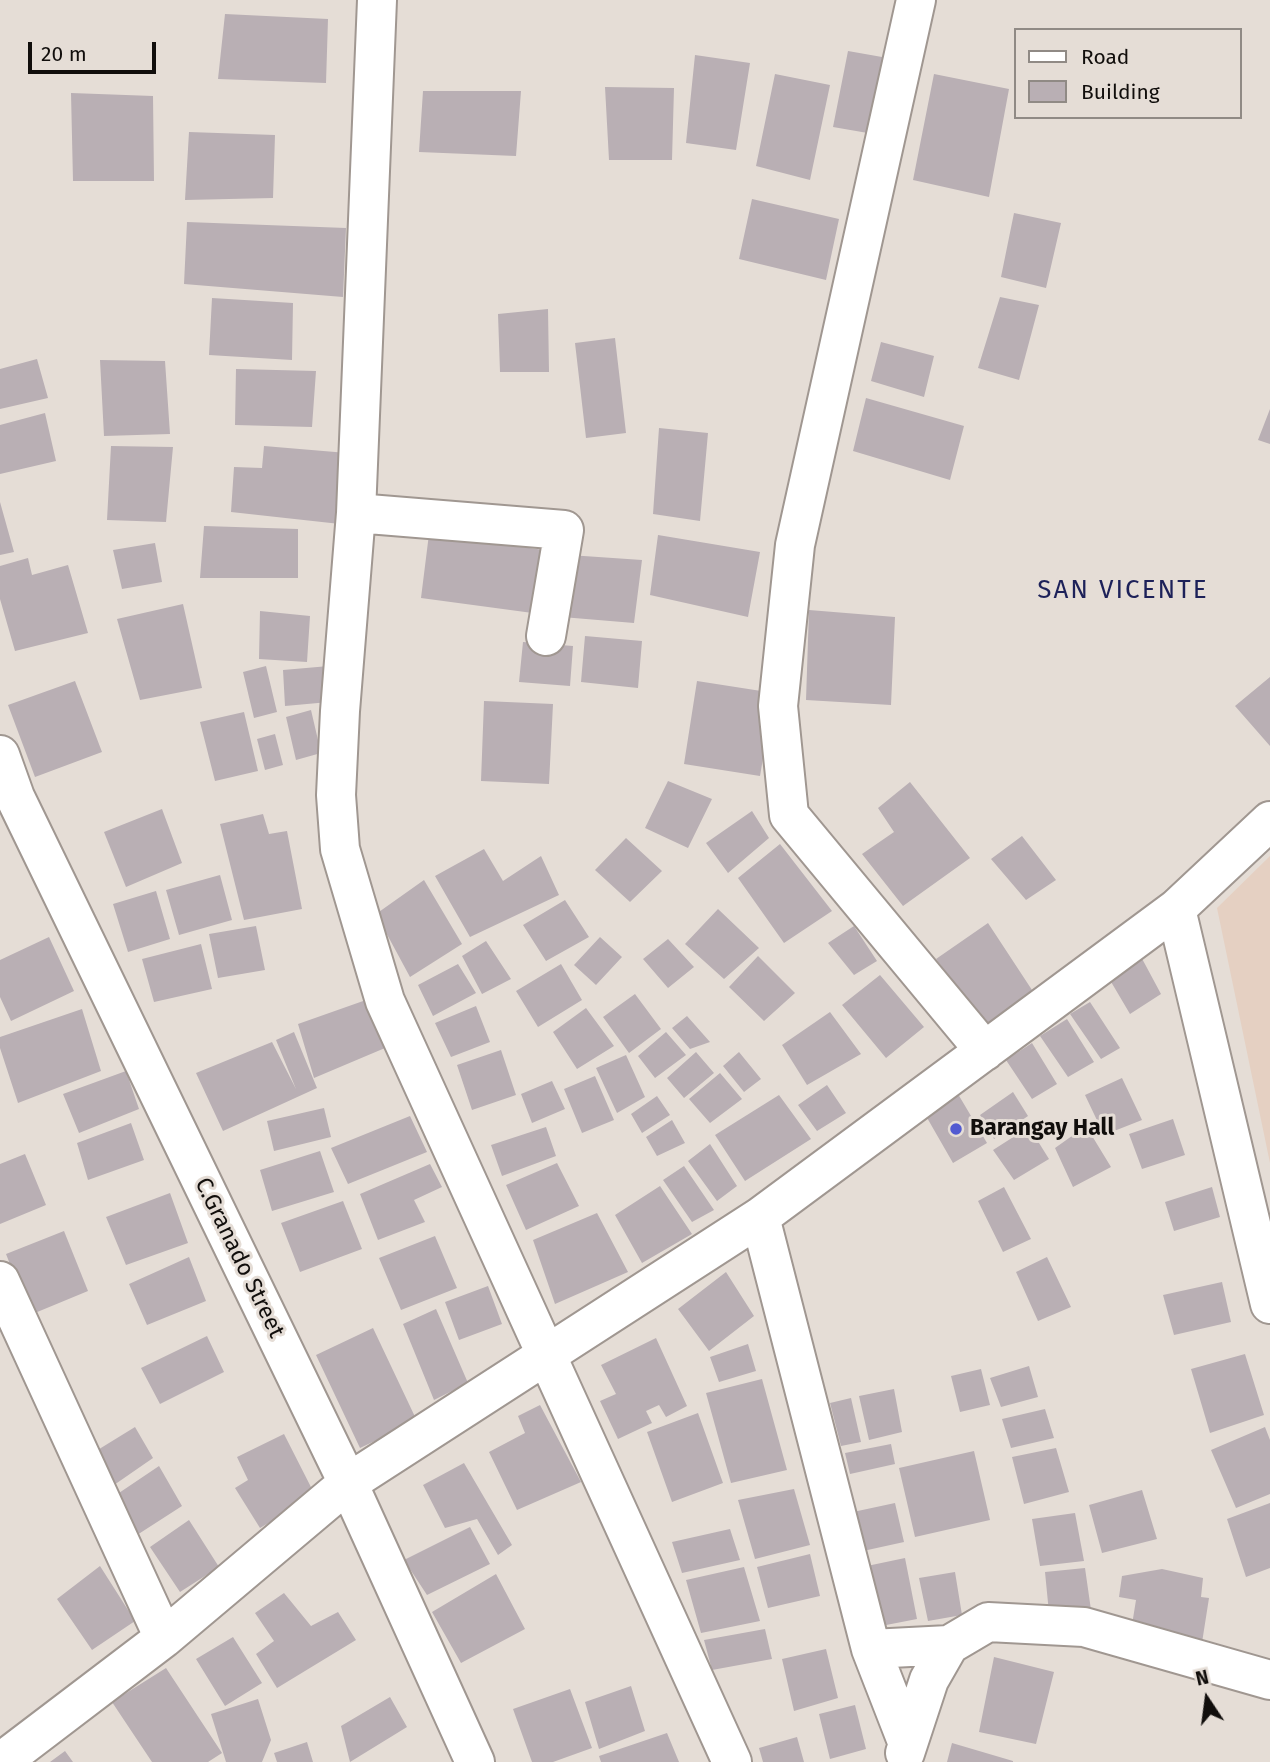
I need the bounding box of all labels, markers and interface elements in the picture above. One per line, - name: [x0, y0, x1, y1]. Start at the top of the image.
- scale bar: [32, 28, 159, 72]
- legend: [1014, 28, 1242, 119]
- text: 20 m: [41, 41, 87, 67]
- text: Road: [1081, 44, 1129, 70]
- text: Building: [1081, 79, 1160, 105]
- district label: SAN VICENTE: [1039, 575, 1207, 607]
- place label: Barangay Hall: [970, 1115, 1114, 1143]
- marker: Barangay Hall: [948, 1121, 964, 1137]
- street label: C.Granado Street: [188, 1173, 290, 1343]
- north arrow: [1172, 1664, 1242, 1734]
- text: N: [1193, 1665, 1211, 1691]

